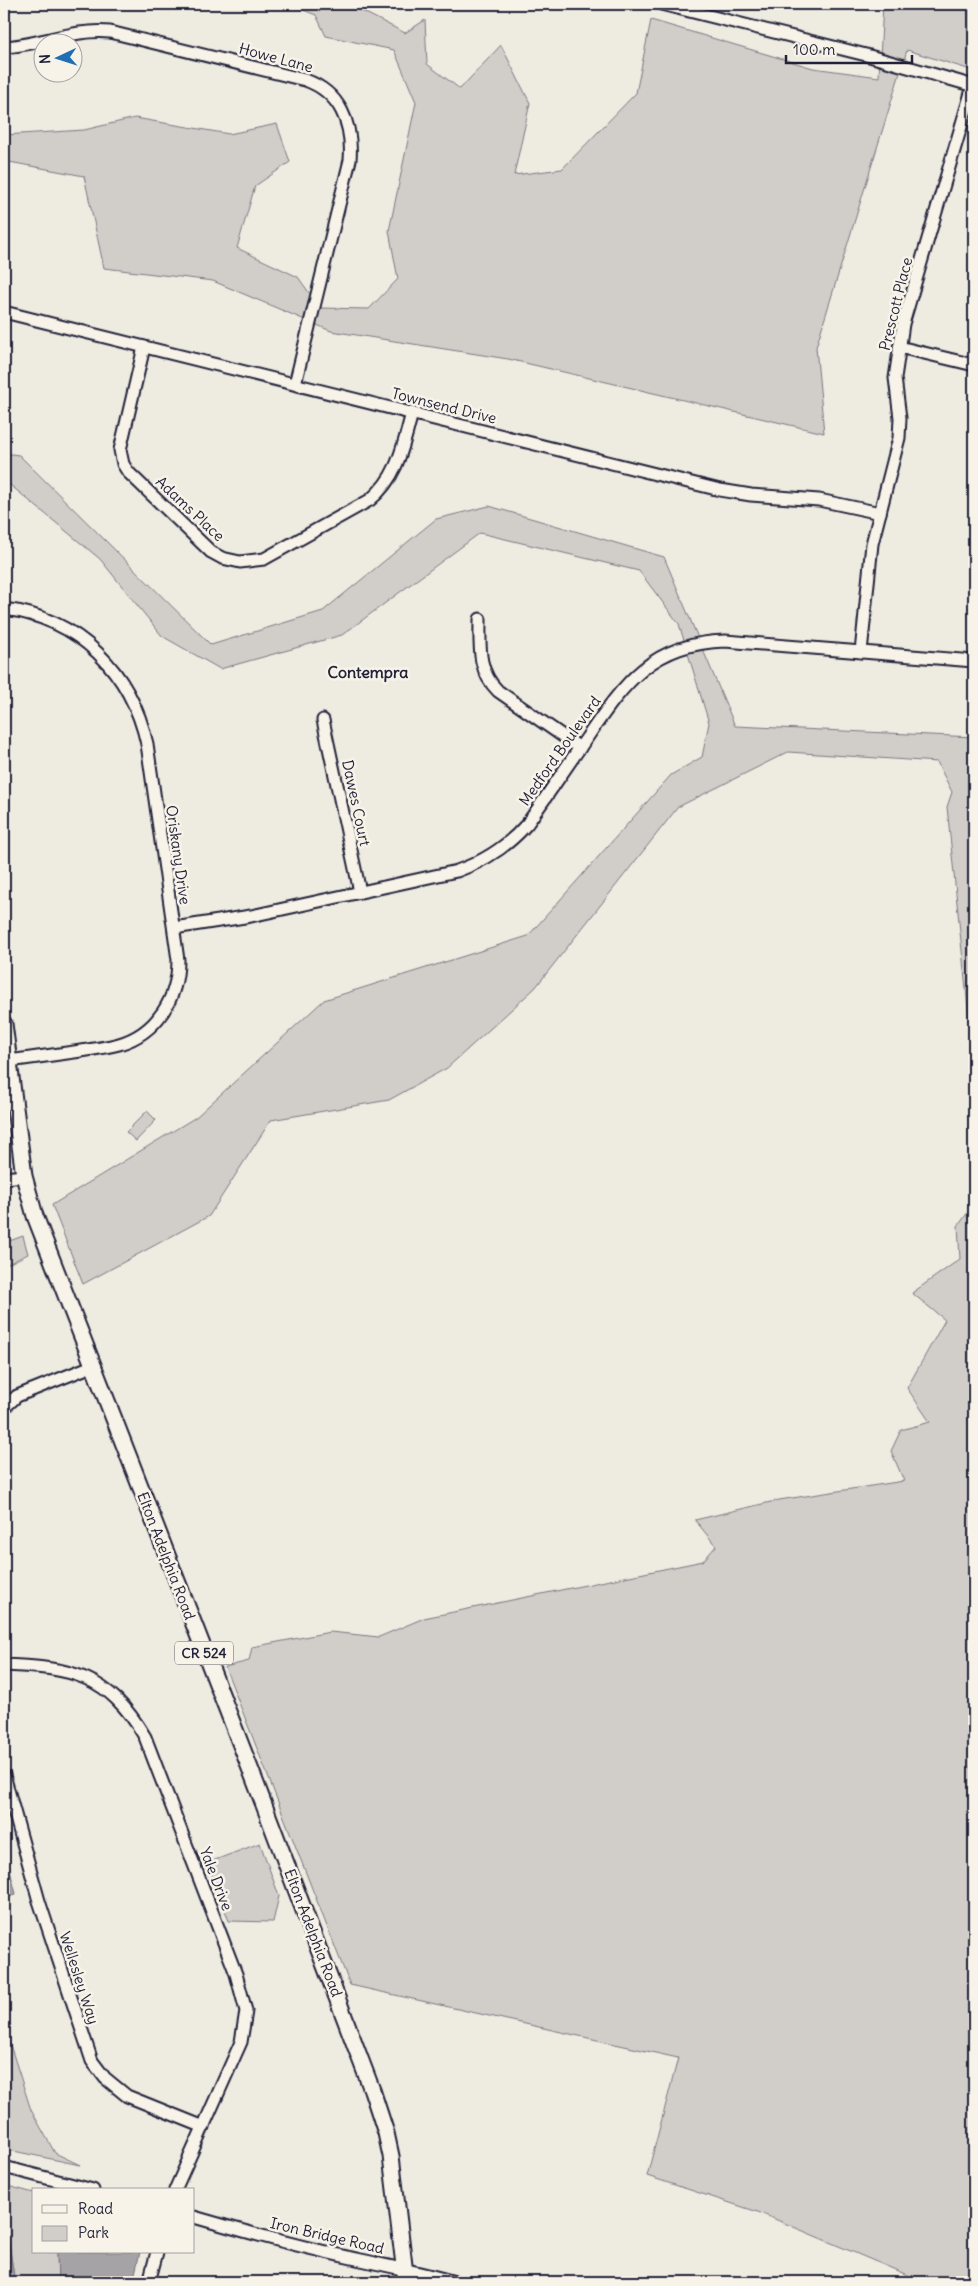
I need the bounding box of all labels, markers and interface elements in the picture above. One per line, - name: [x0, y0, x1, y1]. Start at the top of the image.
- north arrow: [32, 32, 82, 82]
- scale bar: [786, 32, 912, 64]
- street label: Howe Lane: [237, 38, 315, 77]
- text: 100 m: [793, 40, 835, 59]
- text: N: [36, 53, 54, 64]
- street label: Prescott Place: [875, 255, 916, 352]
- street label: Townsend Drive: [390, 383, 498, 428]
- street label: Adams Place: [152, 472, 229, 545]
- district label: Contempra: [328, 662, 408, 683]
- street label: Medford Boulevard: [515, 692, 605, 809]
- street label: Dawes Court: [338, 758, 375, 848]
- street label: Oriskany Drive: [162, 804, 195, 906]
- street label: Elton Adelphia Road: [133, 1489, 200, 1623]
- road number: CR 524: [175, 1642, 233, 1665]
- street label: Yale Drive: [196, 1844, 237, 1913]
- street label: Elton Adelphia Road: [280, 1866, 347, 2000]
- street label: Wellesley Way: [56, 1929, 103, 2027]
- legend: [32, 2188, 195, 2254]
- text: Road: [78, 2199, 113, 2218]
- street label: Iron Bridge Road: [268, 2213, 386, 2258]
- text: Park: [78, 2223, 109, 2242]

